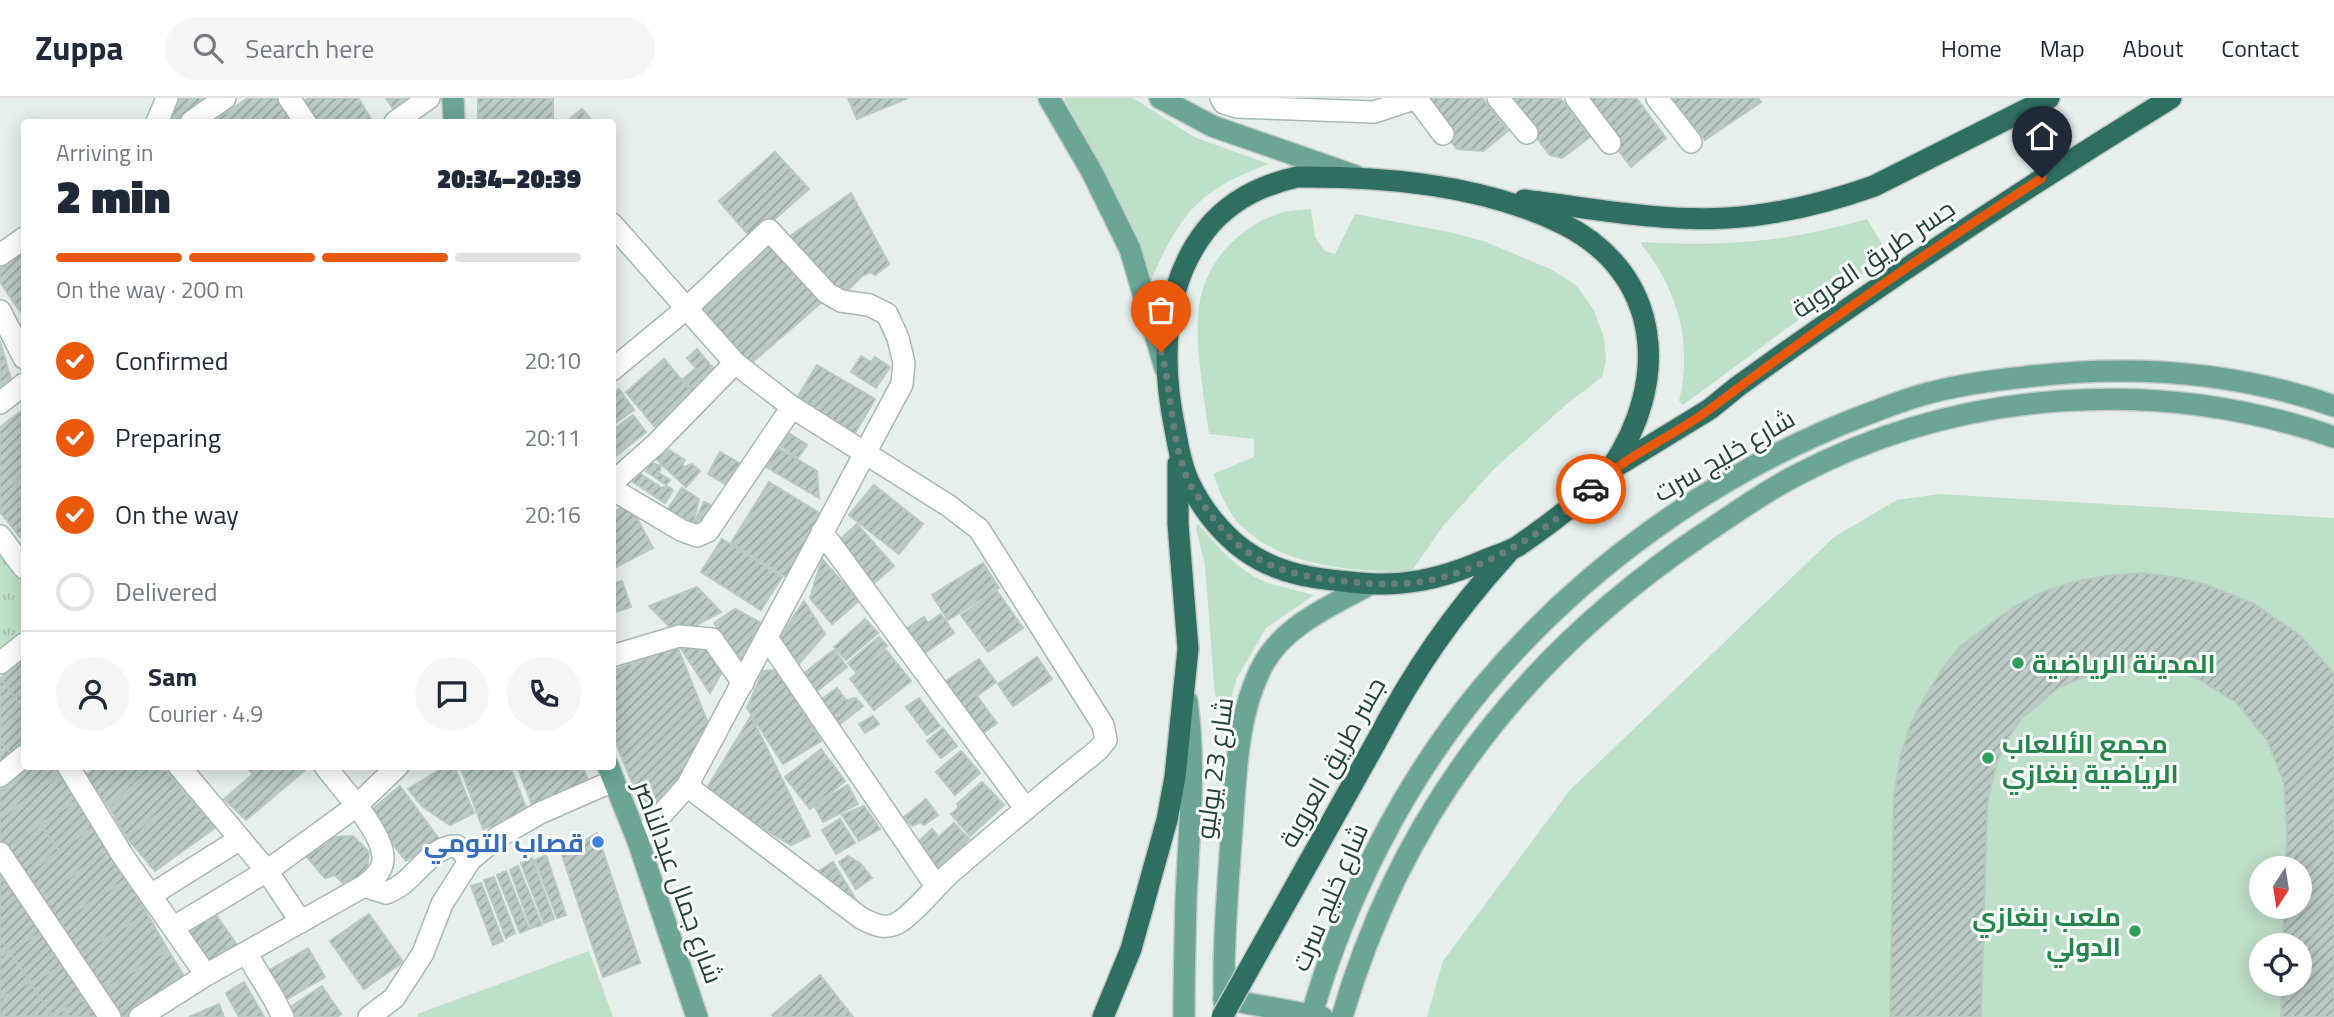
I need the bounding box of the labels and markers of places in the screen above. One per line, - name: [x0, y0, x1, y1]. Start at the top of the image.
- pin: [2012, 106, 2072, 178]
- pin: [1131, 280, 1191, 352]
- place label: المدينة الرياضية: [2032, 644, 2216, 683]
- marker: المدينة الرياضية: [2010, 655, 2026, 671]
- place label: مجمع الأللعاب الرياضية بنغازي: [2002, 724, 2179, 795]
- marker: مجمع الأللعاب الرياضية بنغازي: [1980, 750, 1996, 766]
- place label: قصاب التومي: [424, 823, 584, 864]
- marker: قصاب التومي: [590, 834, 606, 850]
- place label: ملعب بنغازي الدولي: [1972, 897, 2121, 968]
- marker: ملعب بنغازي الدولي: [2127, 923, 2143, 939]

